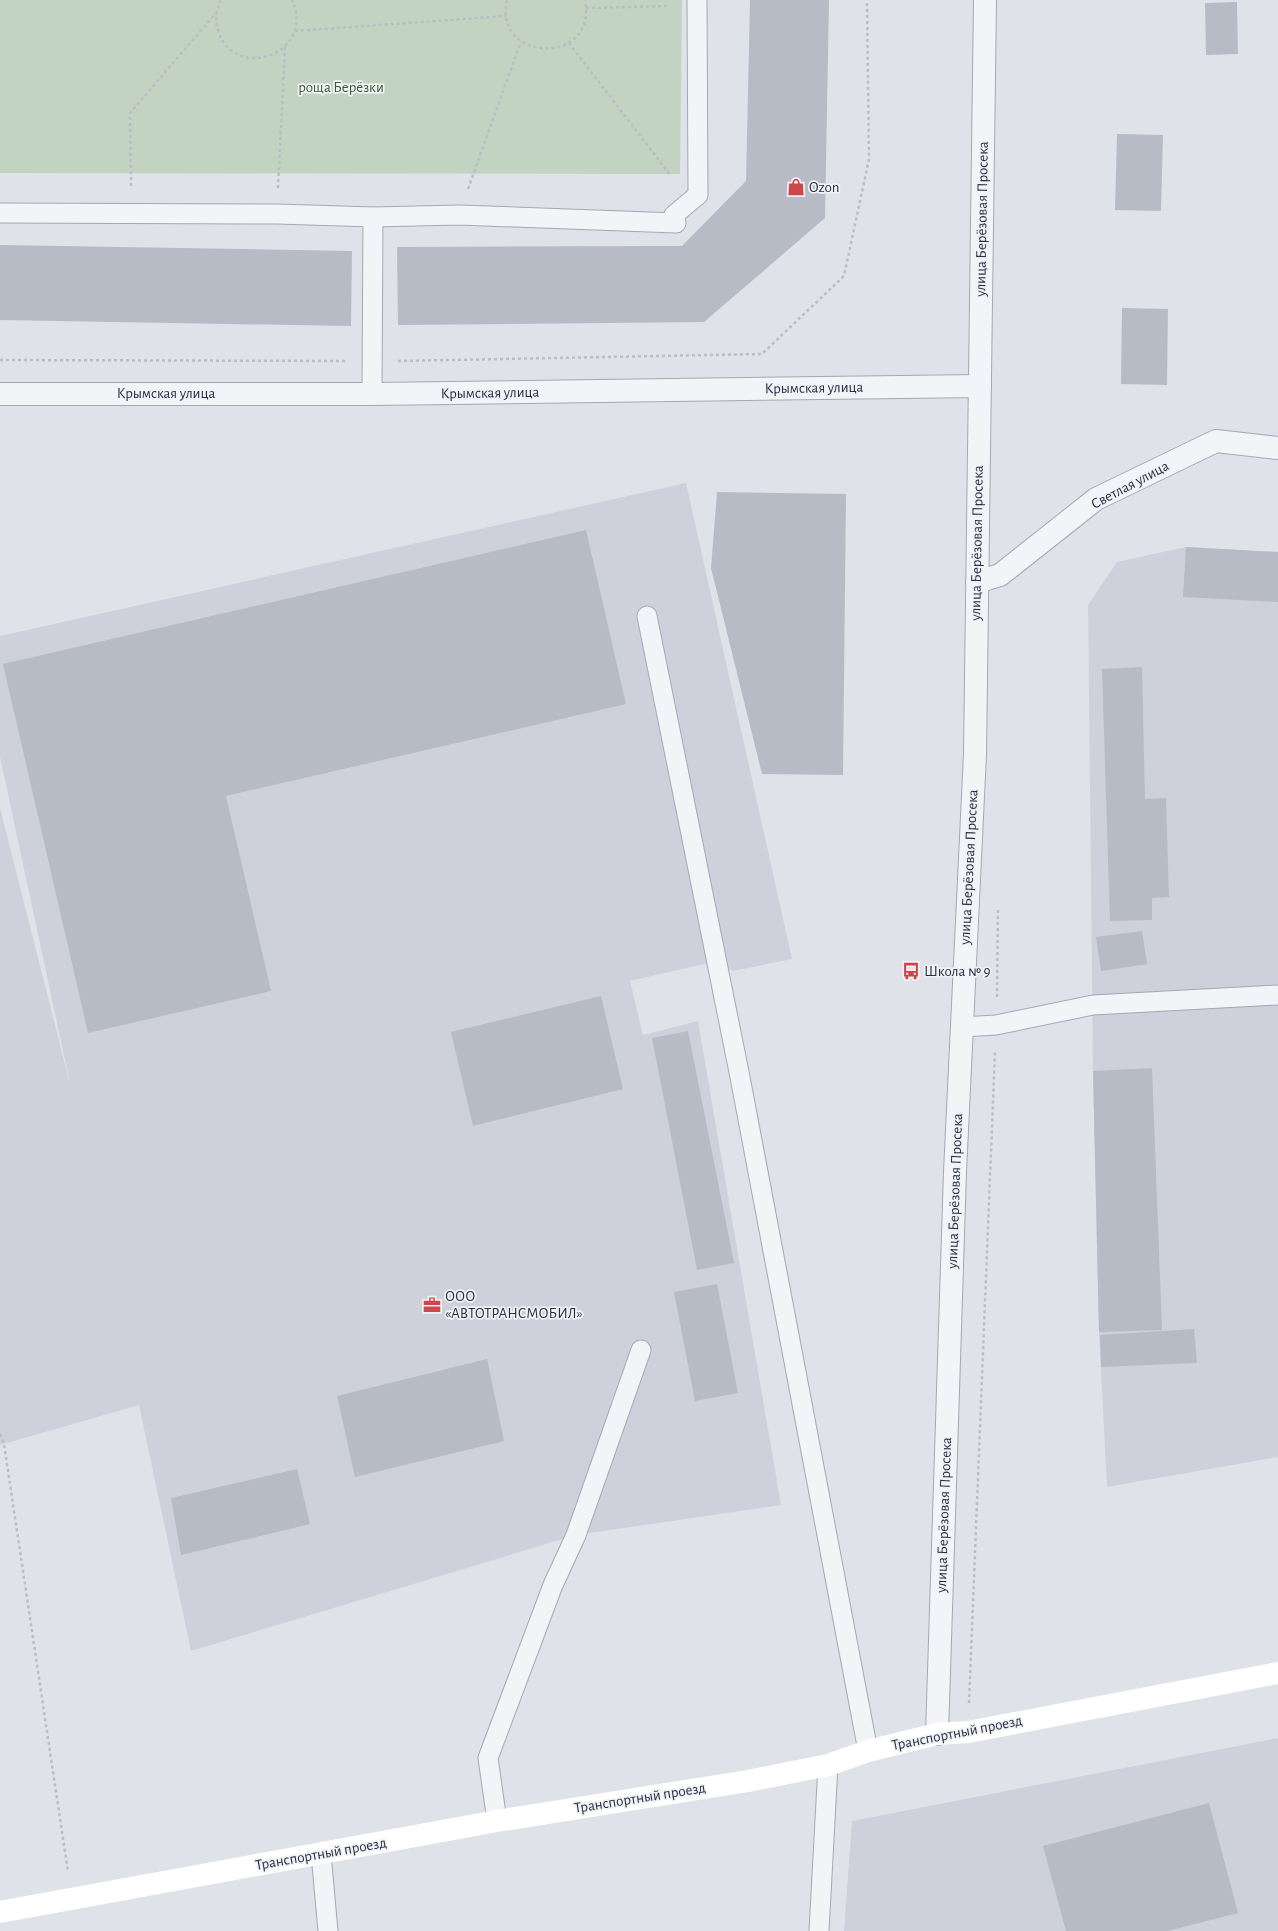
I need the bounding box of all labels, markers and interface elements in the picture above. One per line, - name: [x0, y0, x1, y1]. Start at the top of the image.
- park label: роща Берёзки: [298, 80, 384, 95]
- street label: улица Берёзовая Просека: [973, 141, 991, 298]
- shop icon: Ozon: [786, 177, 806, 197]
- place label: Ozon: [809, 180, 839, 195]
- street label: Крымская улица: [765, 380, 864, 396]
- street label: Крымская улица: [441, 385, 540, 401]
- street label: Крымская улица: [117, 386, 216, 401]
- street label: Светлая улица: [1089, 458, 1172, 512]
- street label: улица Берёзовая Просека: [968, 465, 986, 622]
- street label: улица Берёзовая Просека: [957, 789, 981, 946]
- bus stop icon: Школа № 9: [901, 961, 921, 981]
- place label: Школа № 9: [924, 964, 991, 979]
- street label: улица Берёзовая Просека: [945, 1113, 965, 1270]
- place label: ООО «АВТОТРАНСМОБИЛ»: [445, 1289, 583, 1321]
- office icon: ООО «АВТОТРАНСМОБИЛ»: [422, 1295, 442, 1315]
- street label: улица Берёзовая Просека: [934, 1437, 954, 1594]
- street label: Транспортный проезд: [890, 1713, 1024, 1753]
- street label: Транспортный проезд: [573, 1780, 707, 1816]
- street label: Транспортный проезд: [254, 1835, 388, 1873]

